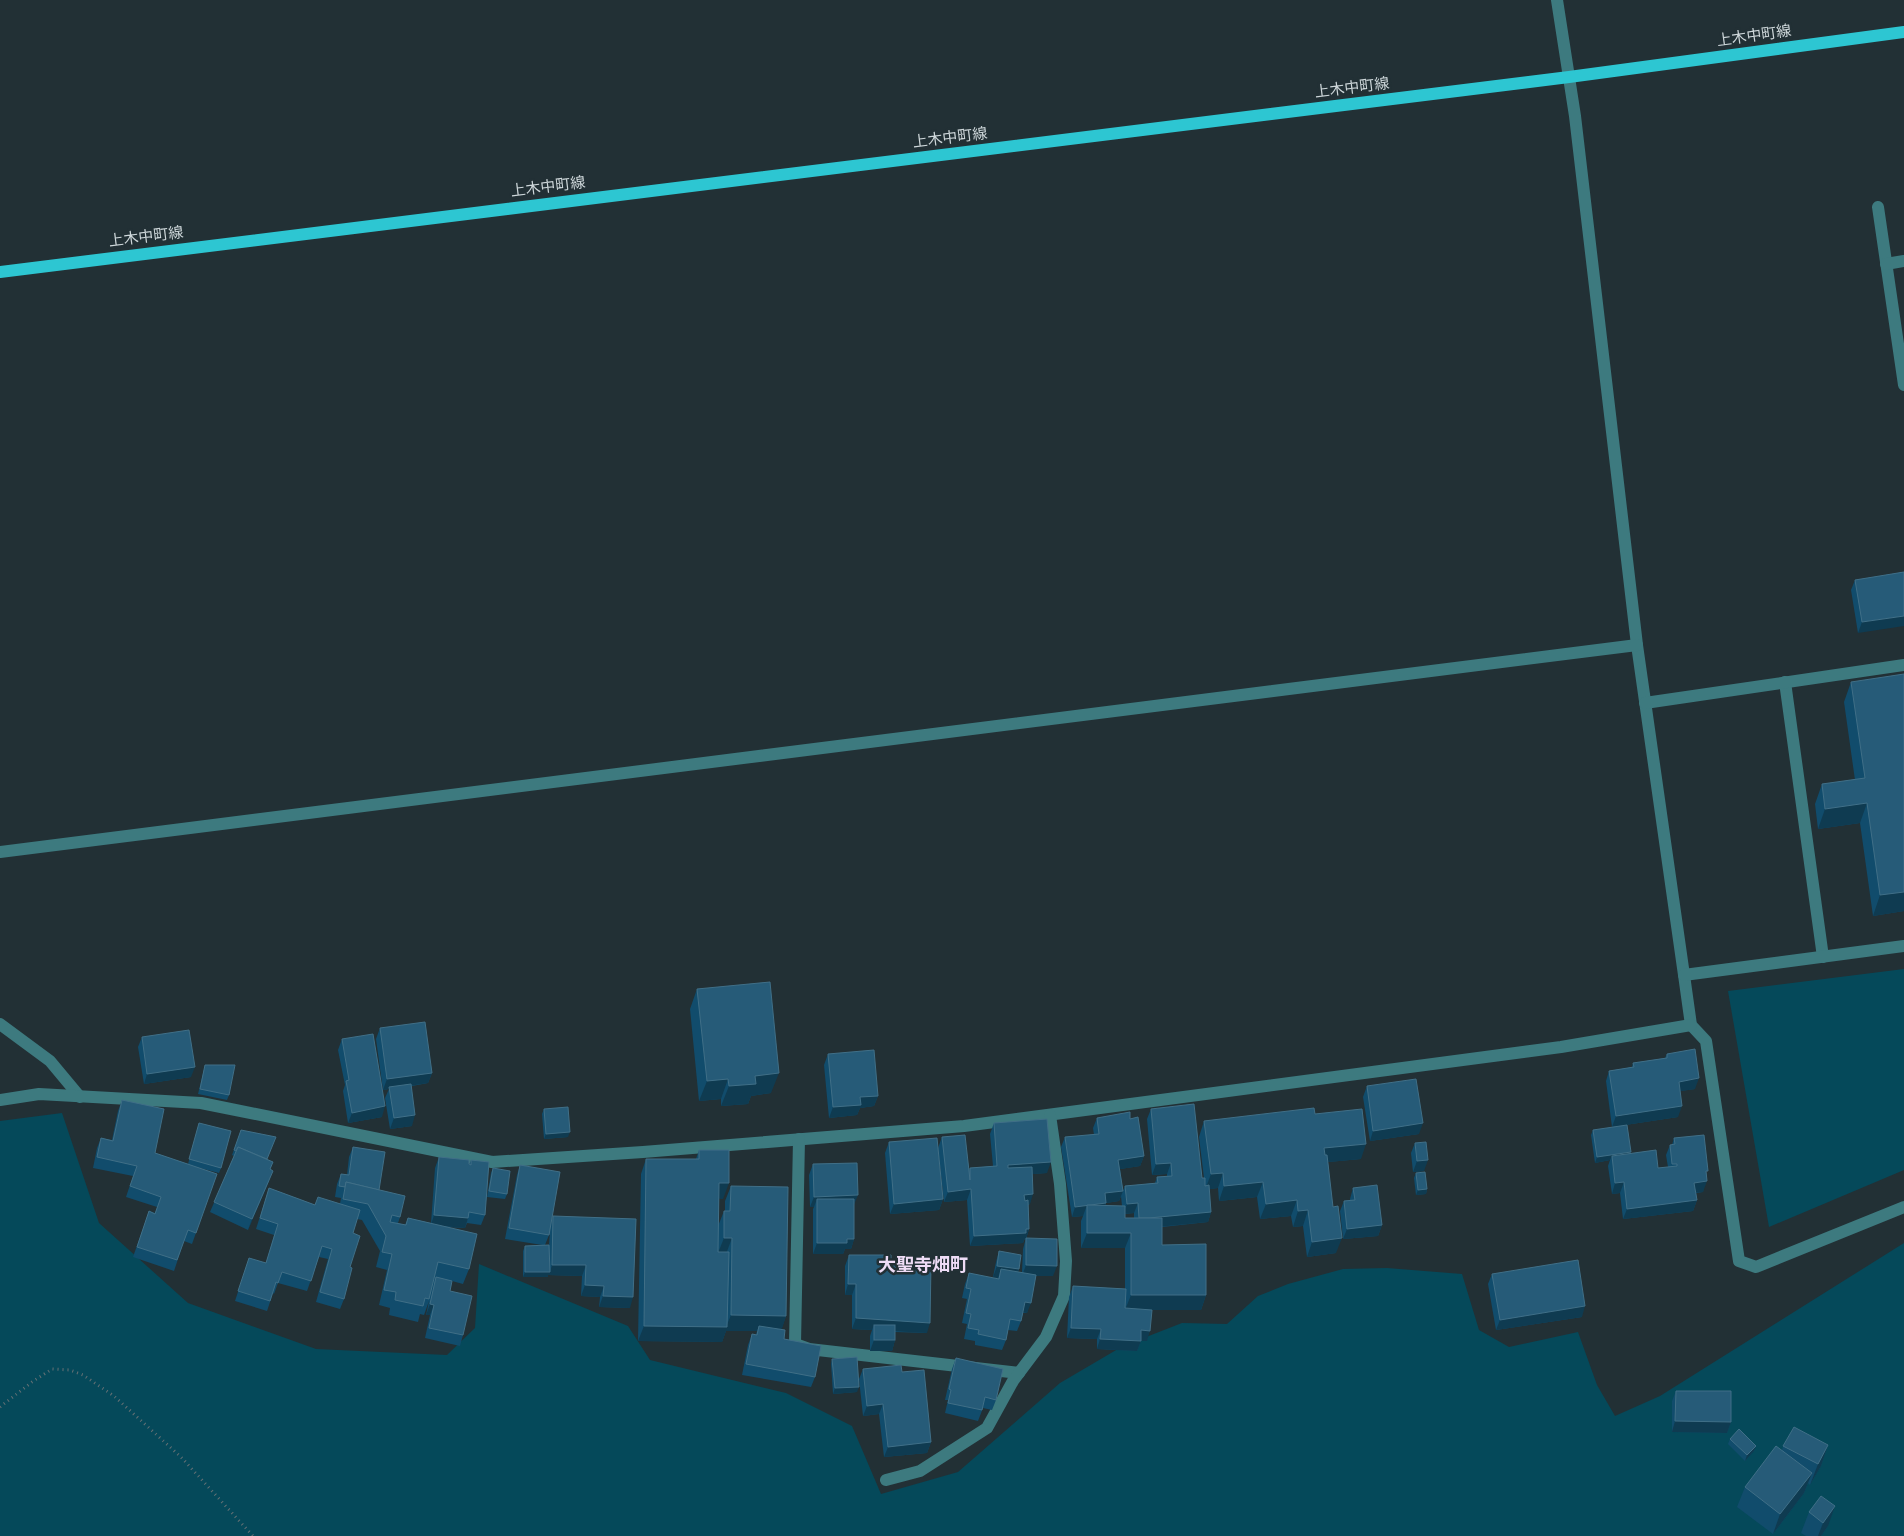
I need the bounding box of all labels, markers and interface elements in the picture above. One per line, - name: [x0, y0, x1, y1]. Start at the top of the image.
- street label: 上木中町線: [1716, 21, 1792, 51]
- street label: 上木中町線: [1314, 74, 1390, 102]
- street label: 上木中町線: [912, 124, 988, 152]
- street label: 上木中町線: [510, 173, 586, 201]
- street label: 上木中町線: [108, 223, 184, 251]
- district label: 大聖寺畑町: [878, 1255, 968, 1276]

